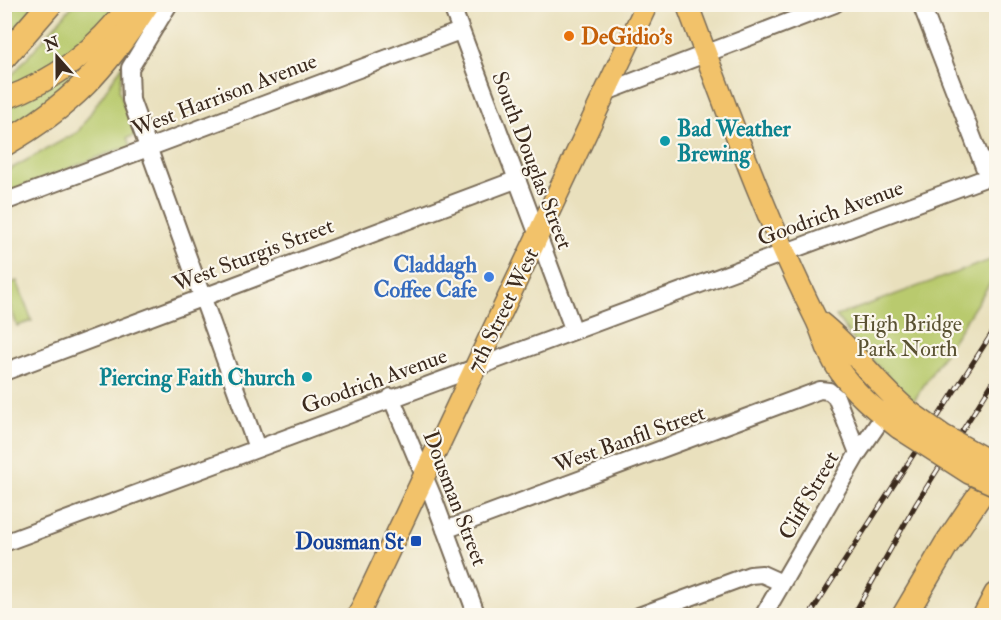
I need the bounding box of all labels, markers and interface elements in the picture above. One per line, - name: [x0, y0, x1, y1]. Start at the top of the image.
- place label: DeGidio's: [581, 23, 673, 51]
- north arrow: [27, 27, 87, 87]
- marker: DeGidio's: [562, 29, 576, 43]
- text: N: [41, 32, 63, 56]
- street label: West Harrison Avenue: [127, 47, 321, 143]
- street label: South Douglas Street: [485, 68, 579, 253]
- place label: Bad Weather Brewing: [677, 115, 791, 169]
- marker: Bad Weather Brewing: [658, 134, 672, 148]
- street label: Goodrich Avenue: [754, 174, 907, 252]
- street label: West Sturgis Street: [168, 211, 338, 299]
- street label: 7th Street West: [461, 243, 545, 377]
- place label: Claddagh Coffee Cafe: [373, 251, 478, 304]
- marker: Claddagh Coffee Cafe: [482, 270, 496, 284]
- park label: High Bridge Park North: [852, 310, 962, 363]
- street label: Goodrich Avenue: [298, 342, 451, 420]
- place label: Piercing Faith Church: [99, 364, 295, 393]
- marker: Piercing Faith Church: [300, 370, 314, 384]
- street label: West Banfil Street: [549, 399, 709, 480]
- street label: Dousman Street: [416, 427, 494, 570]
- street label: Cliff Street: [772, 446, 845, 545]
- place label: Dousman St: [295, 528, 405, 556]
- marker: Dousman St: [409, 534, 423, 548]

